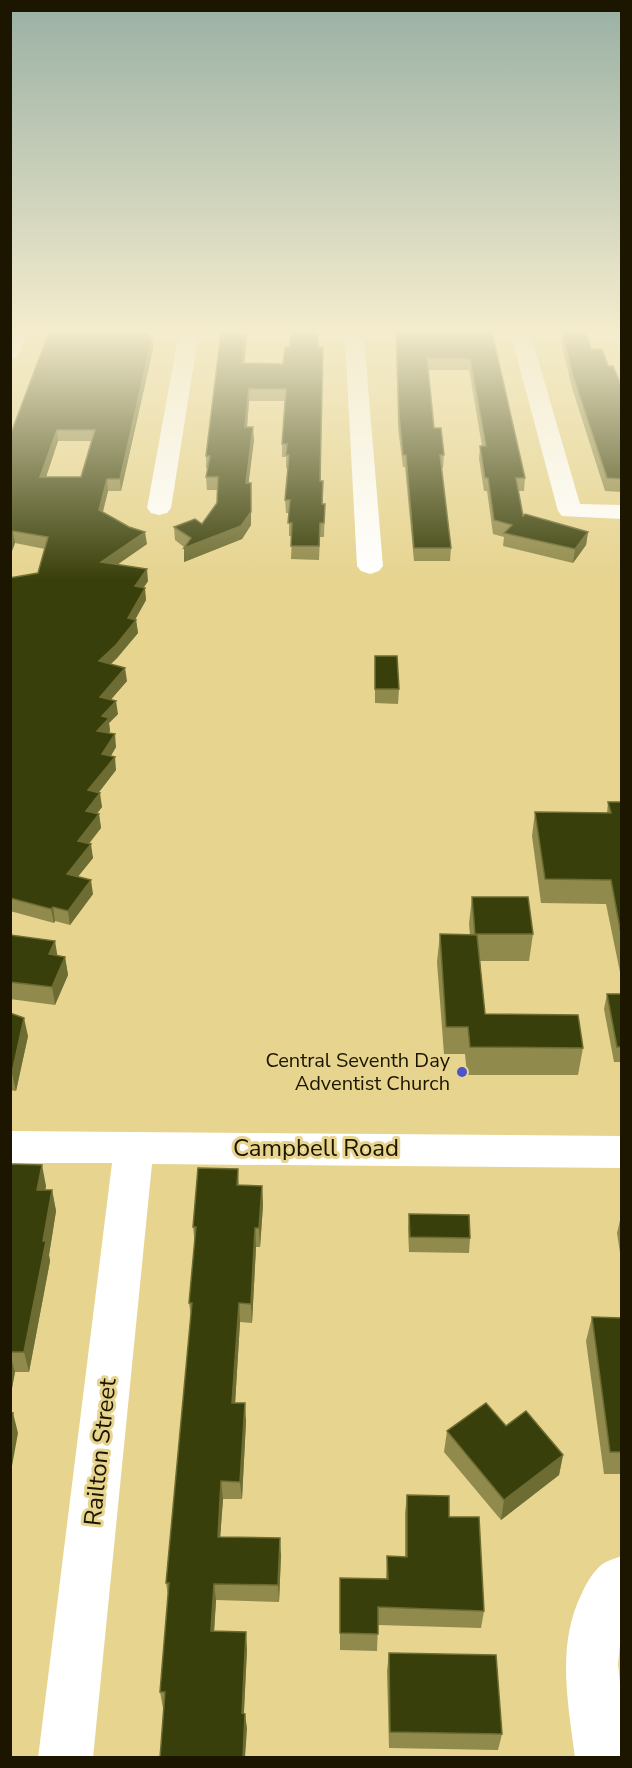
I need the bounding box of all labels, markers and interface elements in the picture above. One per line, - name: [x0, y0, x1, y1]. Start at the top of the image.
- place label: Central Seventh Day Adventist Church: [265, 1047, 451, 1097]
- marker: Central Seventh Day Adventist Church: [455, 1065, 469, 1079]
- street label: Campbell Road: [233, 1132, 399, 1164]
- street label: Railton Street: [76, 1376, 124, 1527]

